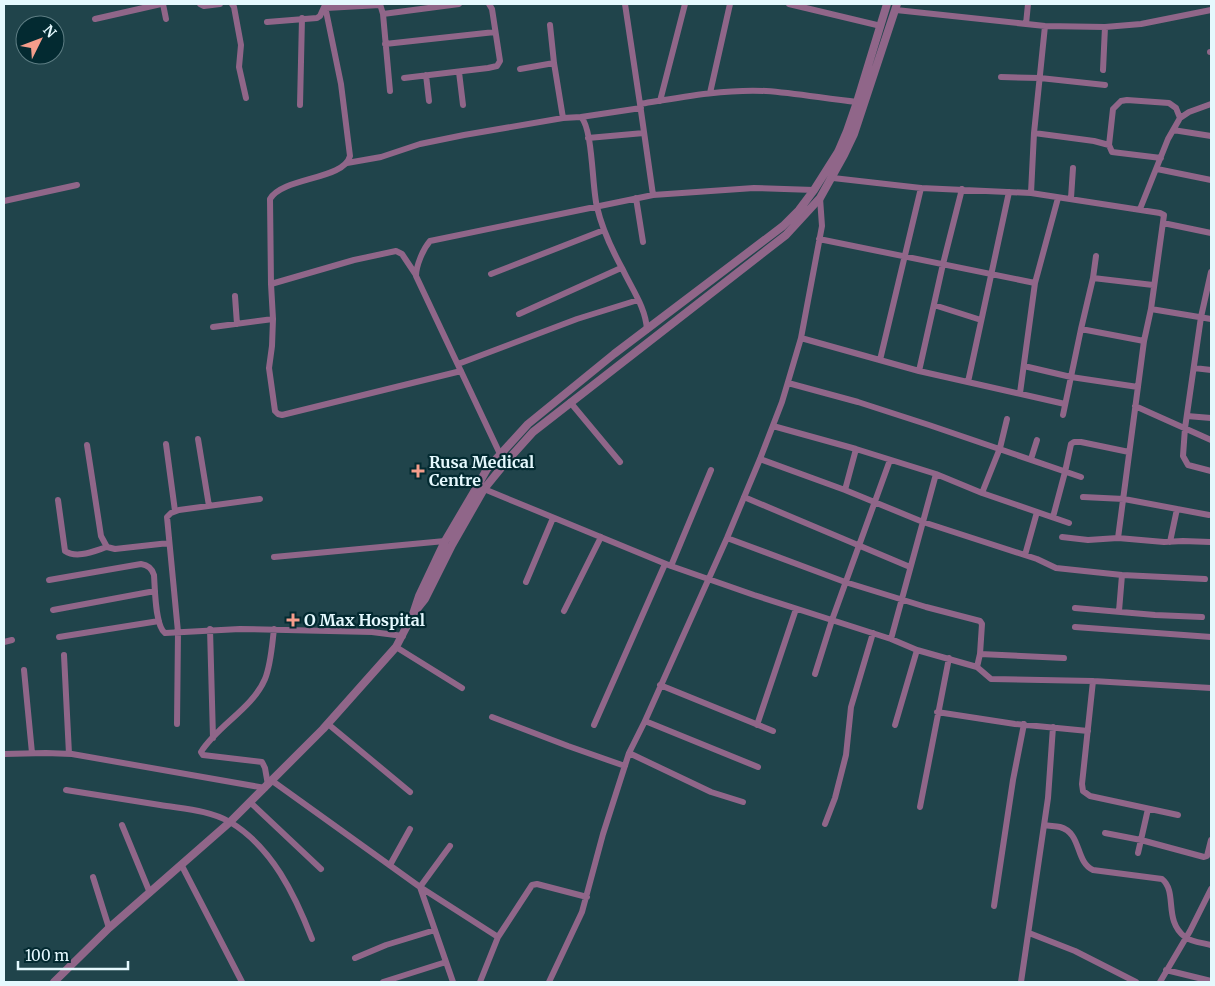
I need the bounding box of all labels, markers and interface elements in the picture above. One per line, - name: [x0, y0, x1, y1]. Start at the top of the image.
- north arrow: [15, 15, 65, 65]
- text: N: [39, 21, 60, 41]
- place label: Rusa Medical Centre: [429, 452, 534, 490]
- marker: Rusa Medical Centre: [411, 464, 425, 478]
- place label: O Max Hospital: [304, 610, 425, 630]
- marker: O Max Hospital: [286, 613, 300, 627]
- scale bar: [18, 938, 128, 970]
- text: 100 m: [25, 946, 69, 965]

